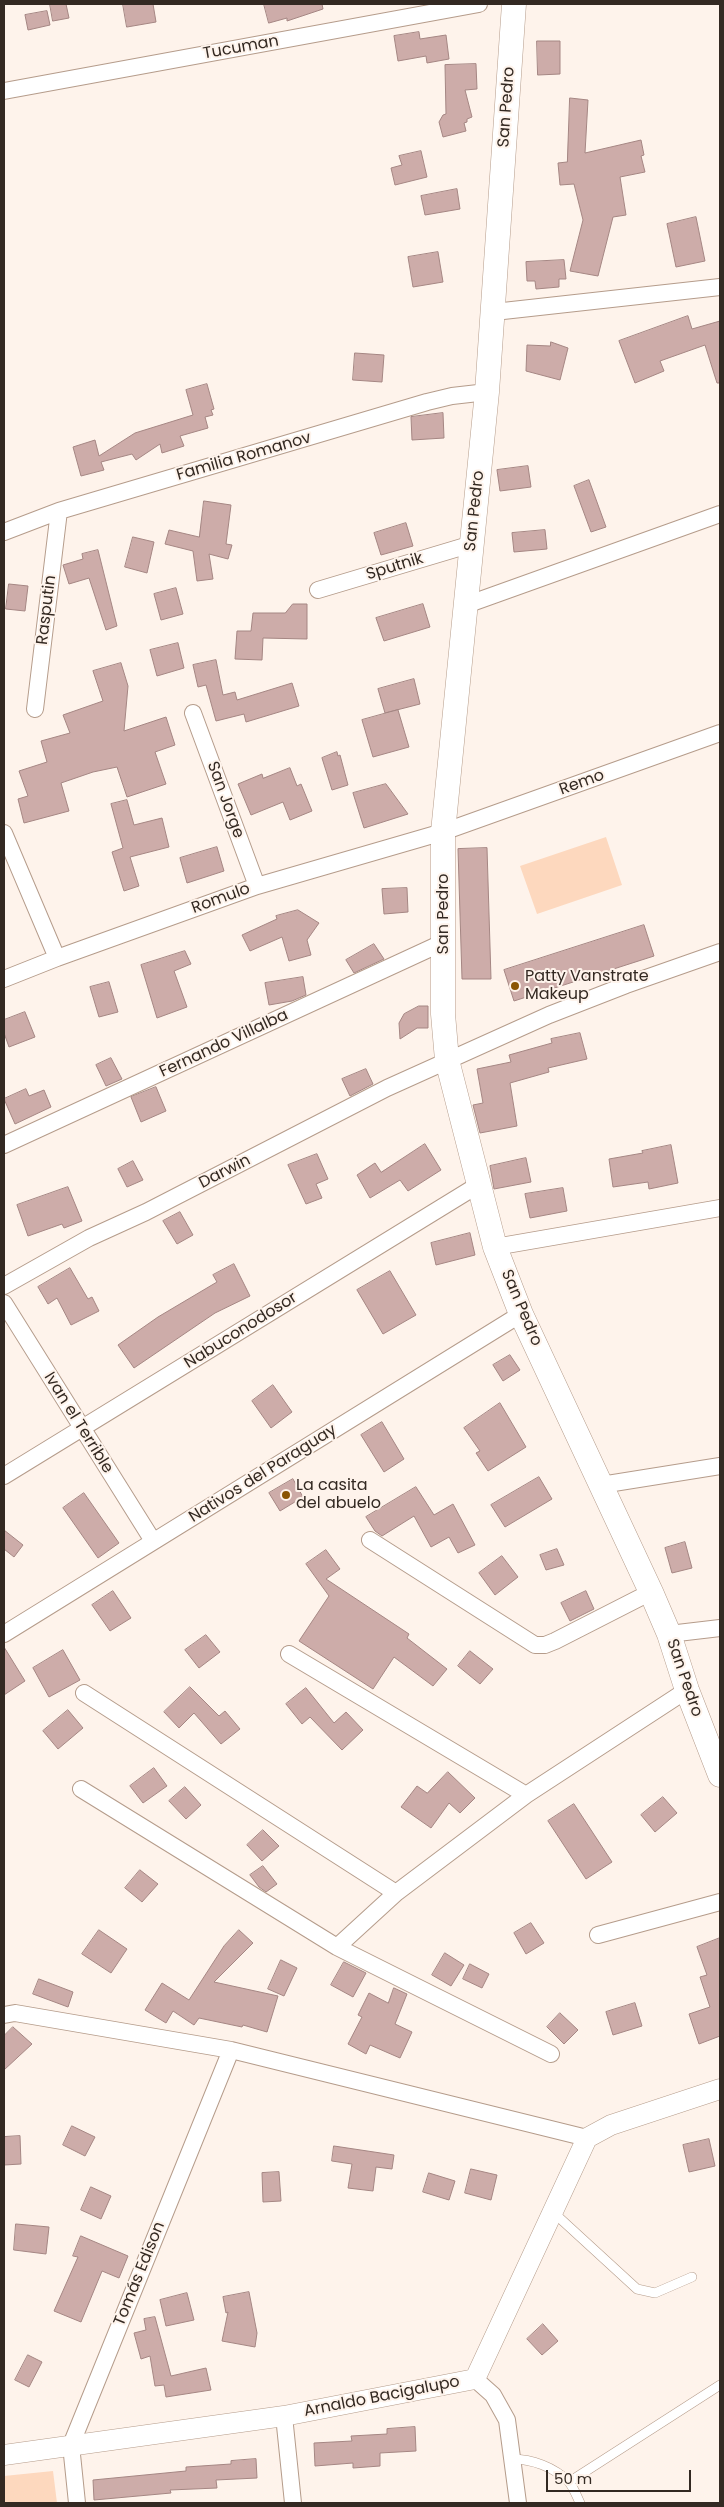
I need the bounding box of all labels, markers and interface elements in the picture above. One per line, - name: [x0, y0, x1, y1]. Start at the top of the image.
- street label: Tucuman: [202, 32, 280, 64]
- street label: San Pedro: [495, 66, 519, 148]
- street label: Familia Romanov: [175, 429, 313, 485]
- street label: San Pedro: [461, 470, 489, 552]
- street label: Sputnik: [364, 549, 426, 585]
- street label: Rasputin: [33, 574, 61, 646]
- street label: San Jorge: [202, 759, 248, 841]
- street label: Remo: [557, 766, 607, 800]
- street label: San Pedro: [434, 874, 454, 954]
- street label: Romulo: [189, 880, 253, 918]
- place label: Patty Vanstrate Makeup: [525, 967, 649, 1005]
- marker: Patty Vanstrate Makeup: [509, 980, 521, 992]
- street label: Fernando Villalba: [157, 1006, 291, 1082]
- street label: Darwin: [196, 1151, 254, 1193]
- street label: San Pedro: [496, 1267, 546, 1349]
- street label: Nabuconodosor: [181, 1289, 301, 1373]
- street label: Ivan el Terrible: [39, 1369, 117, 1477]
- street label: Nativos del Paraguay: [186, 1421, 340, 1527]
- place label: La casita del abuelo: [296, 1476, 381, 1514]
- marker: La casita del abuelo: [280, 1489, 292, 1501]
- street label: San Pedro: [662, 1637, 706, 1719]
- street label: Tomás Edison: [110, 2219, 170, 2329]
- street label: Arnaldo Bacigalupo: [303, 2372, 461, 2422]
- scale bar: [549, 2460, 694, 2492]
- text: 50 m: [554, 2468, 592, 2489]

